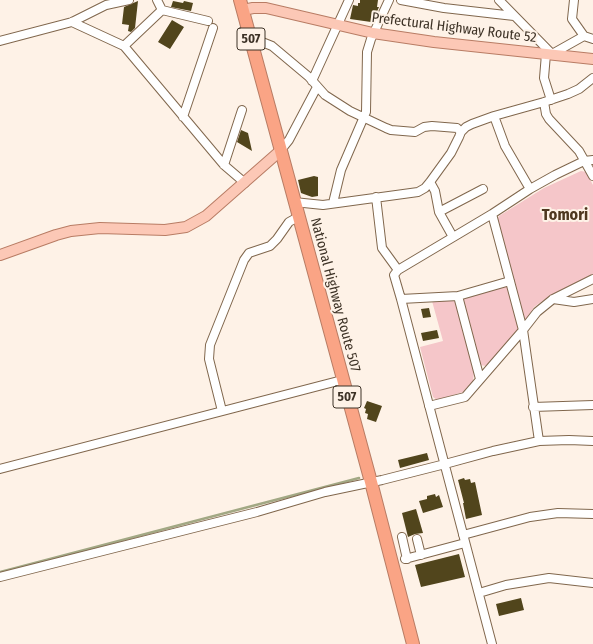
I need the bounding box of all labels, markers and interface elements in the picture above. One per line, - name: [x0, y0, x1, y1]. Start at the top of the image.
- street label: Prefectural Highway Route 52: [371, 10, 537, 46]
- road number: 507: [237, 28, 265, 50]
- district label: Tomori: [542, 206, 588, 226]
- street label: National Highway Route 507: [306, 216, 364, 374]
- road number: 507: [333, 386, 361, 408]

